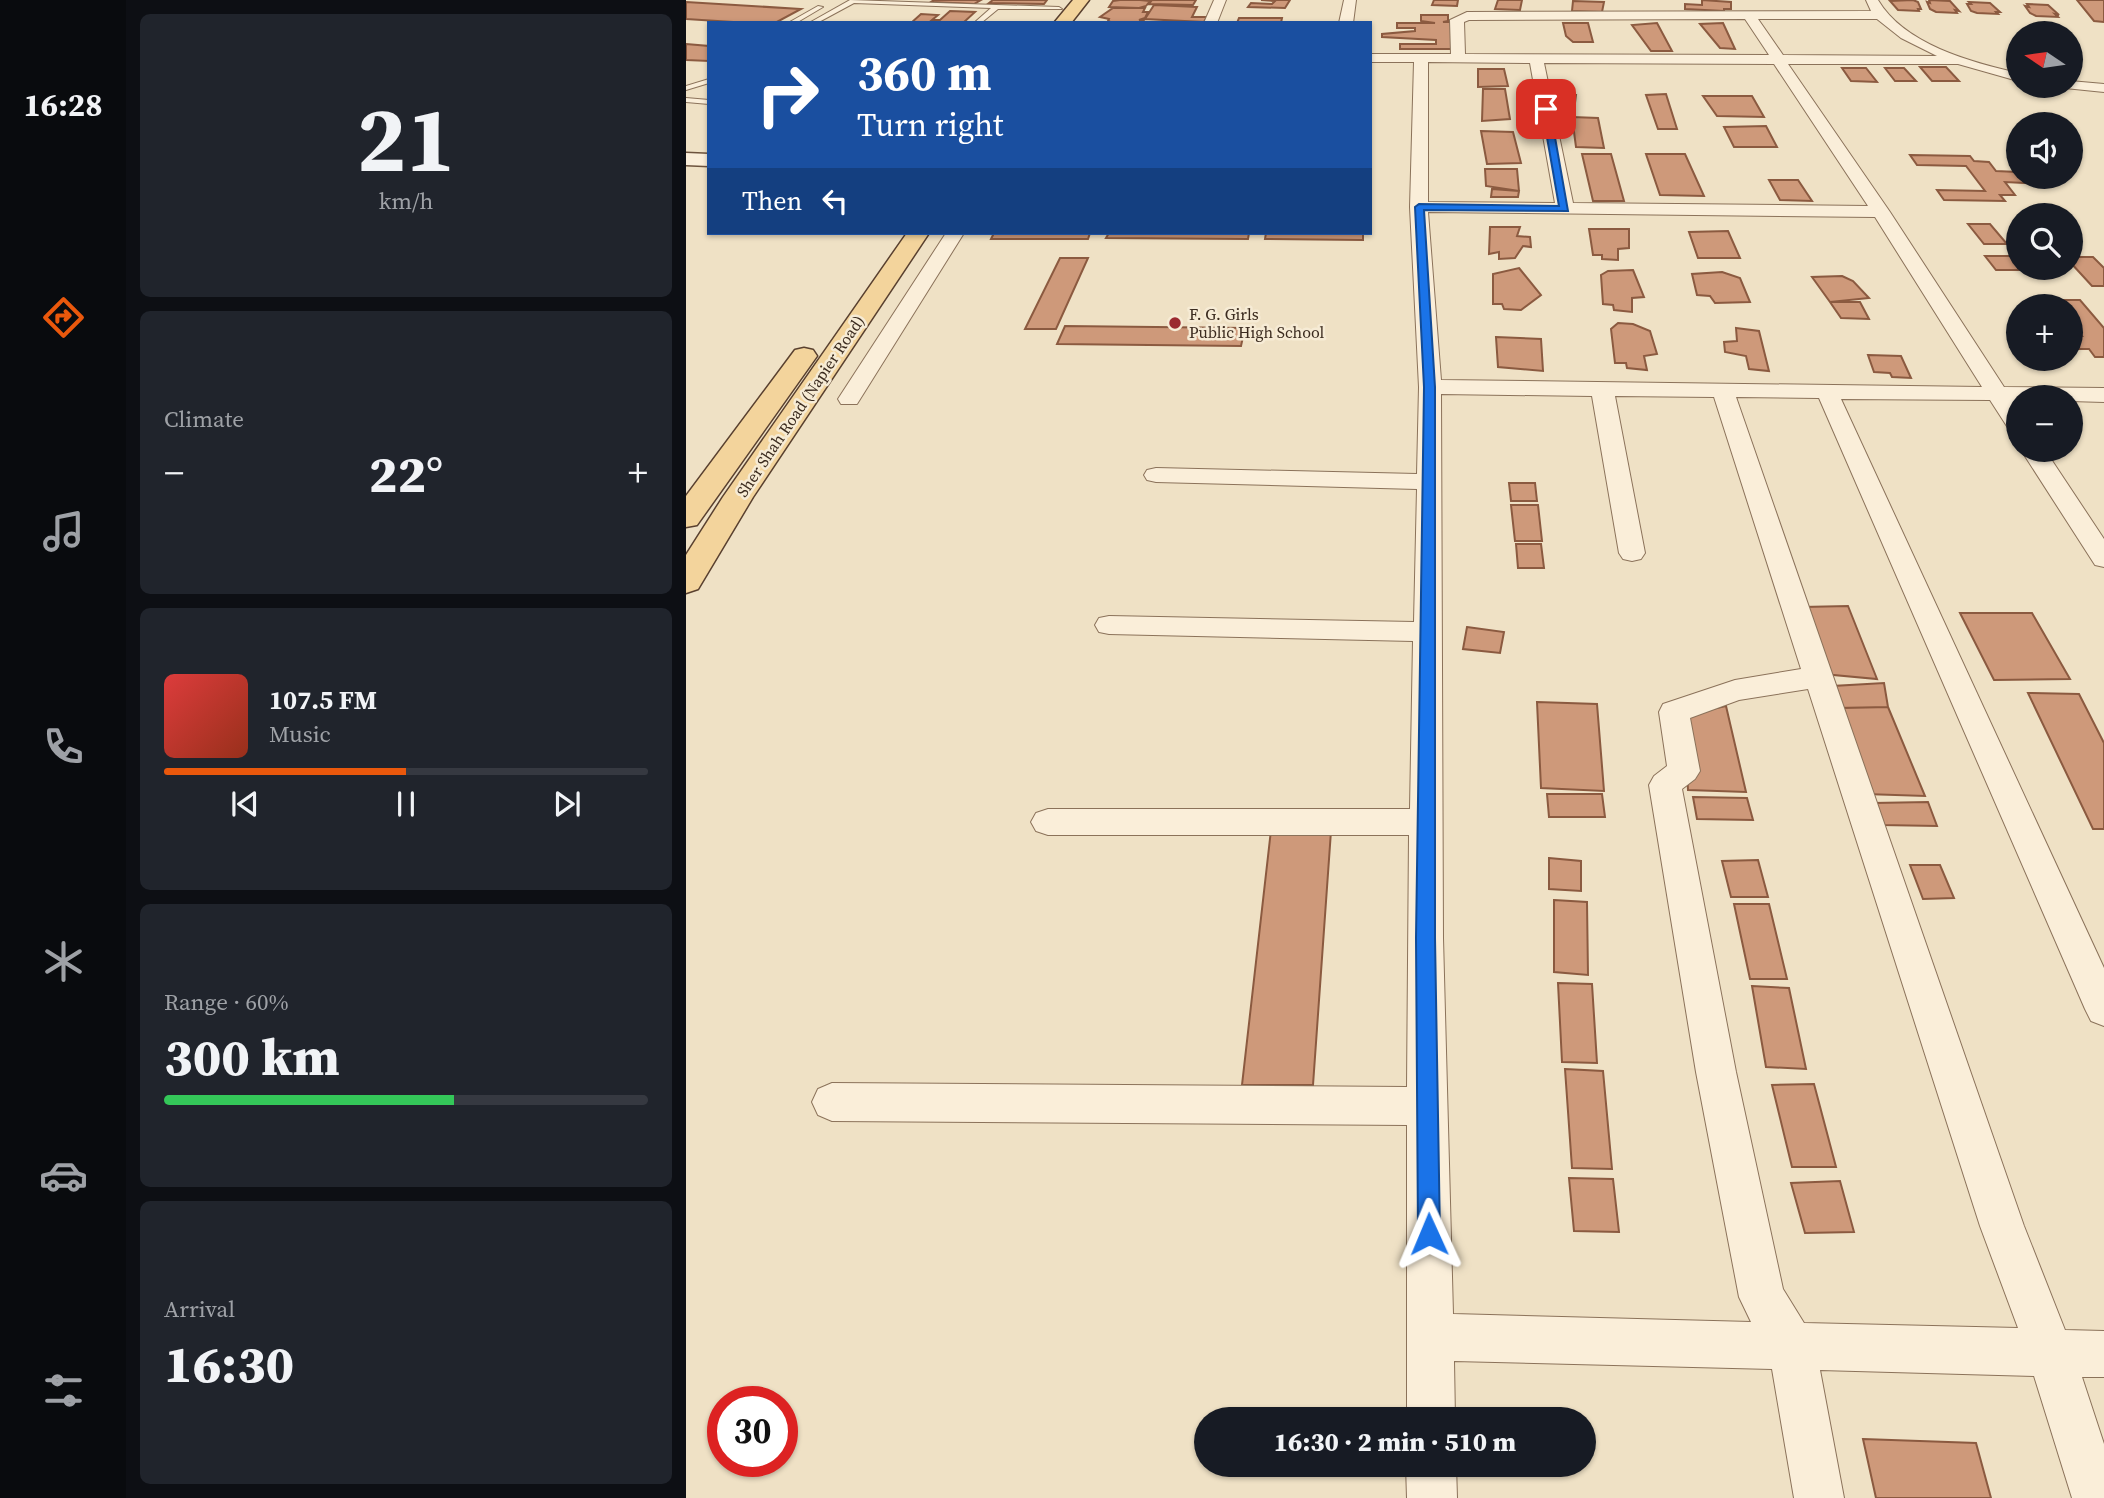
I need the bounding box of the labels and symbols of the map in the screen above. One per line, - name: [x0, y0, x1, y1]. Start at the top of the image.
- north arrow: [2006, 21, 2082, 98]
- pin: [1516, 79, 1576, 139]
- place label: F. G. Girls Public High School: [1189, 303, 1325, 343]
- street label: Sher Shah Road (Napier Road): [731, 311, 869, 501]
- marker: F. G. Girls Public High School: [1167, 315, 1183, 331]
- position arrow: [1392, 1197, 1466, 1271]
- speed limit sign: 30: [707, 1386, 798, 1477]

